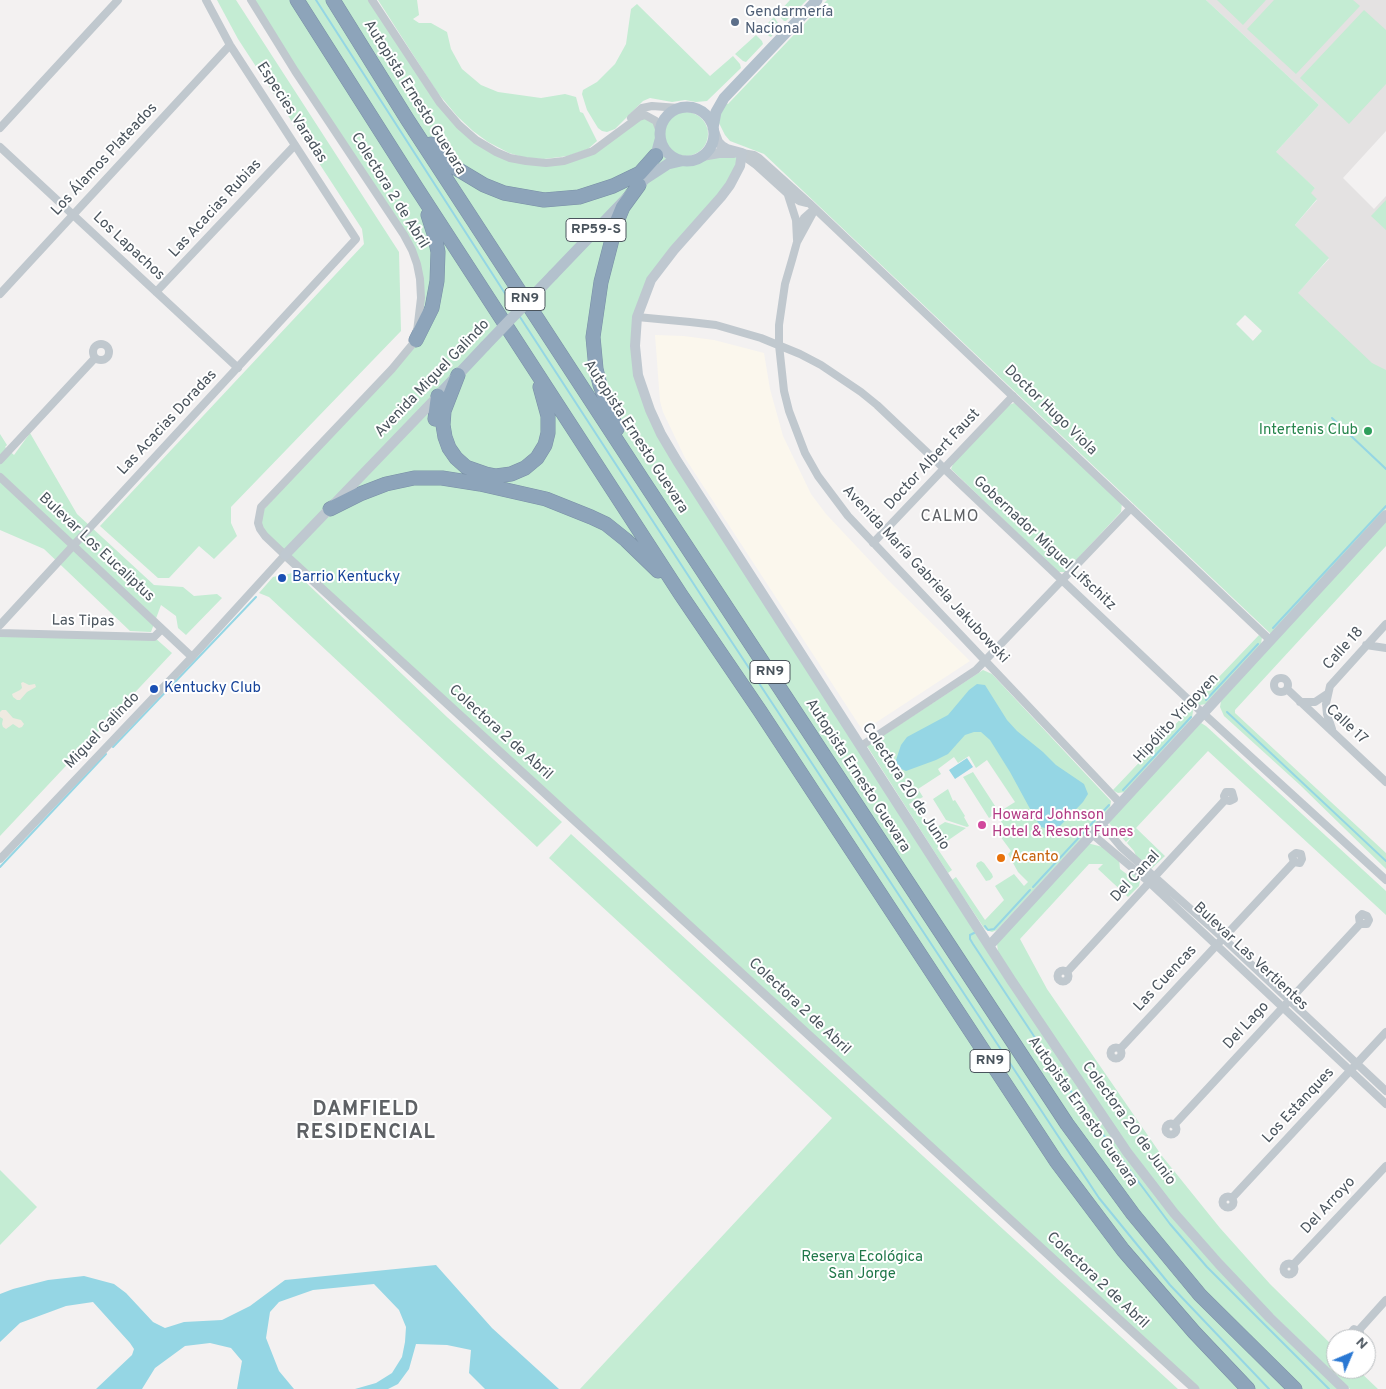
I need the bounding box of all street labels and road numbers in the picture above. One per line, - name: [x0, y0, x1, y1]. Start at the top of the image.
- street label: Autopista Ernesto Guevara: [359, 17, 469, 179]
- street label: Especies Varadas: [252, 59, 330, 167]
- street label: Los Álamos Plateados: [48, 100, 162, 220]
- street label: Colectora 2 de Abril: [346, 130, 432, 252]
- street label: Las Acacias Rubias: [166, 156, 266, 262]
- street label: Los Lapachos: [88, 209, 168, 285]
- road number: RP59-S: [566, 218, 626, 242]
- road number: RN9: [505, 288, 545, 310]
- street label: Avenida Miguel Galindo: [372, 316, 494, 442]
- street label: Autopista Ernesto Guevara: [579, 357, 691, 517]
- street label: Doctor Hugo Viola: [1000, 362, 1100, 460]
- street label: Las Acacias Doradas: [115, 367, 221, 479]
- street label: Doctor Albert Faust: [882, 406, 984, 514]
- street label: Gobernador Miguel Lifschitz: [969, 473, 1119, 615]
- street label: Avenida María Gabriela Jakubowski: [838, 482, 1012, 668]
- street label: Bulevar Los Eucaliptus: [34, 490, 158, 606]
- street label: Las Tipas: [51, 612, 115, 632]
- street label: Calle 18: [1320, 624, 1368, 674]
- road number: RN9: [750, 660, 790, 684]
- street label: Hipólito Yrigoyen: [1131, 670, 1223, 768]
- street label: Colectora 2 de Abril: [444, 682, 556, 784]
- street label: Miguel Galindo: [62, 689, 144, 773]
- street label: Autopista Ernesto Guevara: [801, 696, 913, 856]
- street label: Calle 17: [1321, 701, 1371, 749]
- street label: Colectora 20 de Junio: [857, 720, 953, 854]
- street label: Del Canal: [1108, 848, 1164, 906]
- street label: Bulevar Las Vertientes: [1189, 899, 1311, 1015]
- street label: Las Cuencas: [1131, 942, 1201, 1016]
- street label: Colectora 2 de Abril: [744, 955, 854, 1059]
- street label: Del Lago: [1220, 998, 1274, 1054]
- street label: Autopista Ernesto Guevara: [1023, 1033, 1141, 1191]
- road number: RN9: [970, 1050, 1010, 1072]
- street label: Colectora 20 de Junio: [1077, 1059, 1179, 1189]
- street label: Los Estanques: [1259, 1064, 1339, 1148]
- street label: Del Arroyo: [1298, 1174, 1360, 1238]
- street label: Colectora 2 de Abril: [1042, 1229, 1152, 1333]

